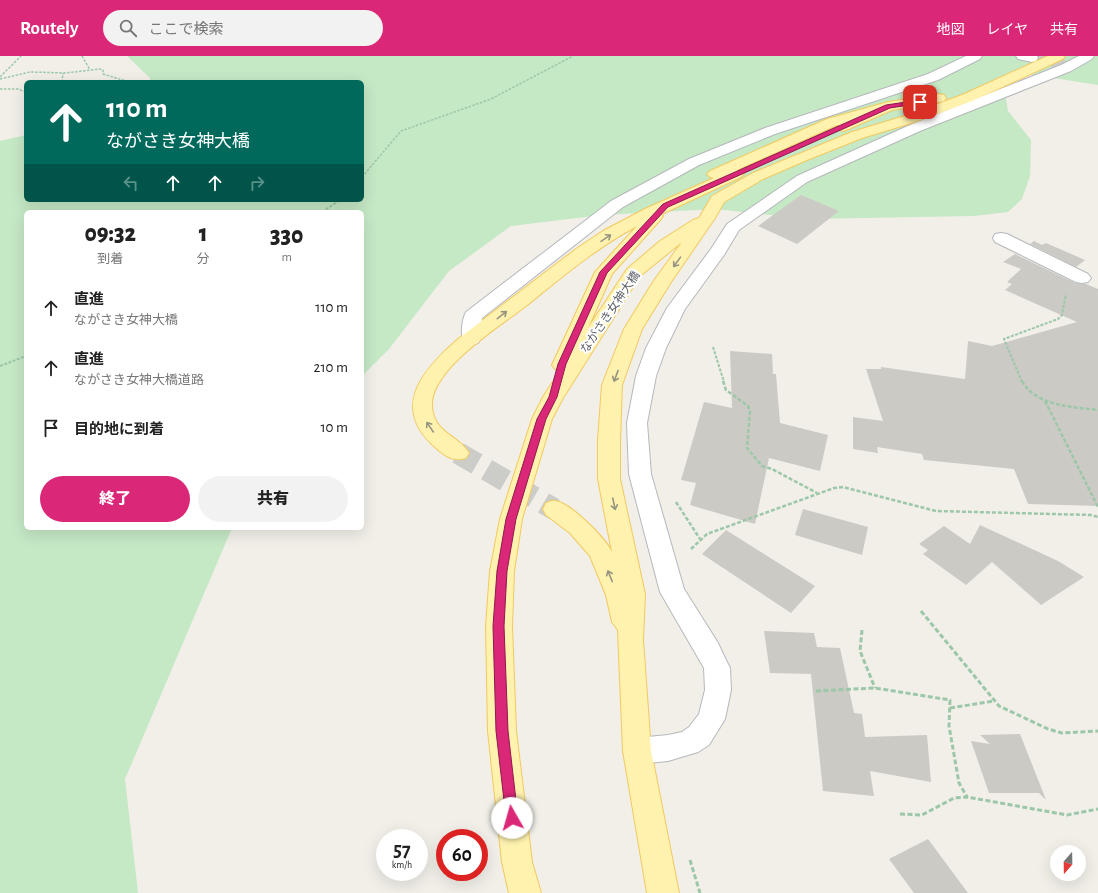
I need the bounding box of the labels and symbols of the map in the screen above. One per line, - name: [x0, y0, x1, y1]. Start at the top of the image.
- pin: [903, 85, 937, 119]
- one-way arrow: [600, 234, 611, 242]
- one-way arrow: [673, 256, 681, 267]
- street label: ながさき女神大橋: [577, 268, 642, 355]
- one-way arrow: [496, 311, 507, 320]
- one-way arrow: [611, 369, 619, 381]
- one-way arrow: [426, 422, 434, 433]
- one-way arrow: [611, 498, 619, 511]
- one-way arrow: [606, 571, 614, 583]
- position arrow: [491, 797, 533, 839]
- speed limit sign: 60: [436, 829, 488, 881]
- north arrow: [1050, 845, 1086, 881]

